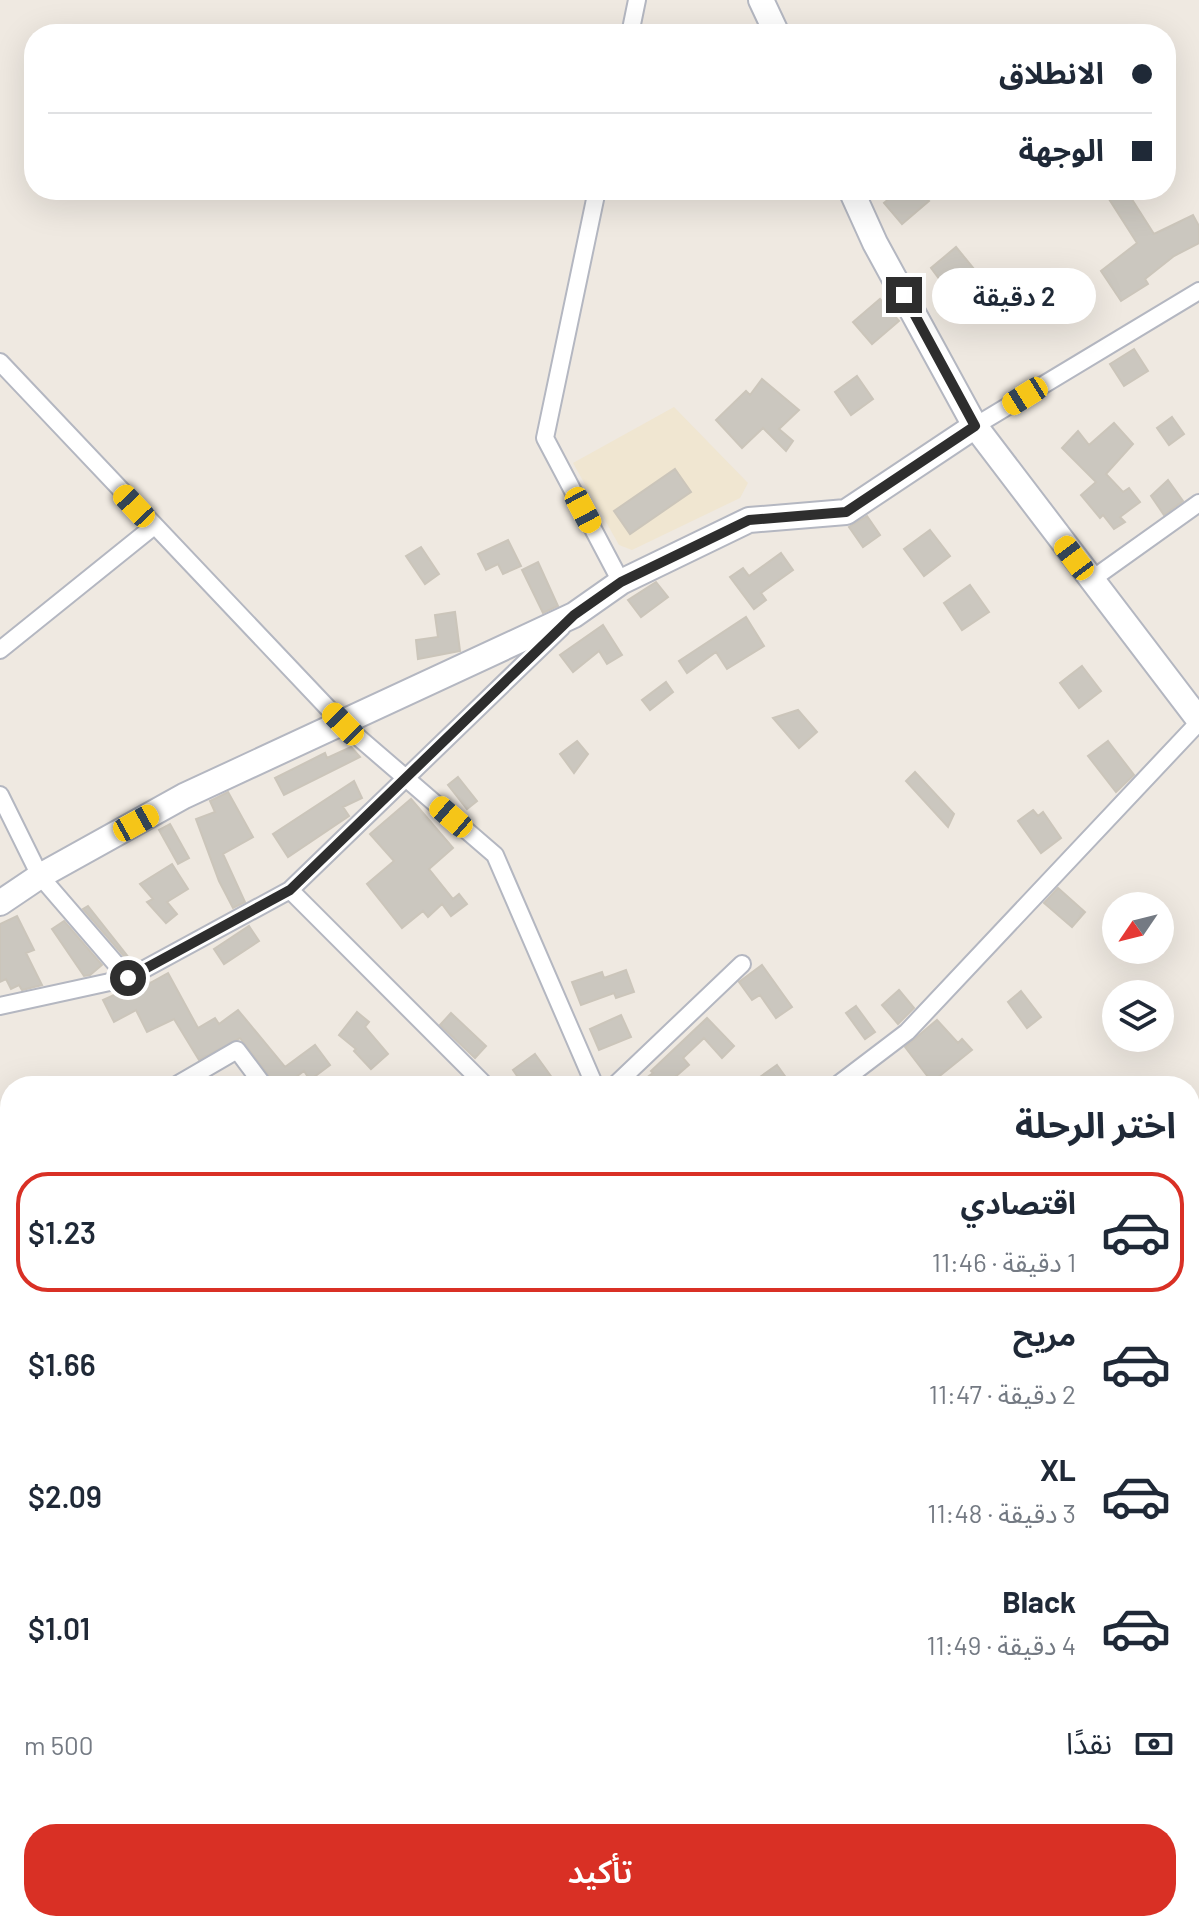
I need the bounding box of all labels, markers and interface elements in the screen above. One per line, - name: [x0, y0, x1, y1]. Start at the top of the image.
- text: الانطلاق: [999, 54, 1104, 90]
- text: الوجهة: [1019, 131, 1104, 167]
- callout: 2 دقيقة: [932, 267, 1096, 323]
- route end: [886, 277, 922, 313]
- text: 2 دقيقة: [973, 280, 1055, 311]
- car: [998, 373, 1052, 419]
- car: [109, 480, 159, 532]
- car: [561, 483, 605, 537]
- car: [1050, 532, 1098, 584]
- car: [318, 698, 368, 750]
- car: [425, 792, 477, 842]
- car: [109, 801, 163, 845]
- north arrow: [1102, 892, 1174, 964]
- map controls: [1102, 892, 1174, 1052]
- route start: [110, 960, 146, 996]
- button: layers: [1102, 980, 1174, 1052]
- text: اختر الرحلة: [1015, 1102, 1176, 1145]
- text: اقتصادي: [961, 1184, 1076, 1220]
- icon: car: [1100, 1196, 1172, 1268]
- text: $1.23: [28, 1214, 96, 1250]
- text: 1 دقيقة · 11:46: [932, 1246, 1076, 1277]
- text: مريح: [1013, 1316, 1076, 1352]
- icon: car: [1100, 1328, 1172, 1400]
- text: $1.66: [28, 1346, 96, 1382]
- text: 2 دقيقة · 11:47: [929, 1378, 1076, 1409]
- text: XL: [1040, 1451, 1076, 1487]
- icon: car: [1100, 1460, 1172, 1532]
- text: $2.09: [28, 1478, 102, 1514]
- text: 3 دقيقة · 11:48: [927, 1497, 1076, 1528]
- text: Black: [1002, 1583, 1076, 1619]
- icon: car: [1100, 1592, 1172, 1664]
- text: $1.01: [28, 1610, 90, 1646]
- text: 4 دقيقة · 11:49: [926, 1629, 1076, 1660]
- icon: cash: [1132, 1722, 1176, 1766]
- text: نقدًا: [1066, 1724, 1112, 1760]
- text: 500 m: [24, 1729, 93, 1760]
- button: تأكيد: [24, 1824, 1176, 1916]

